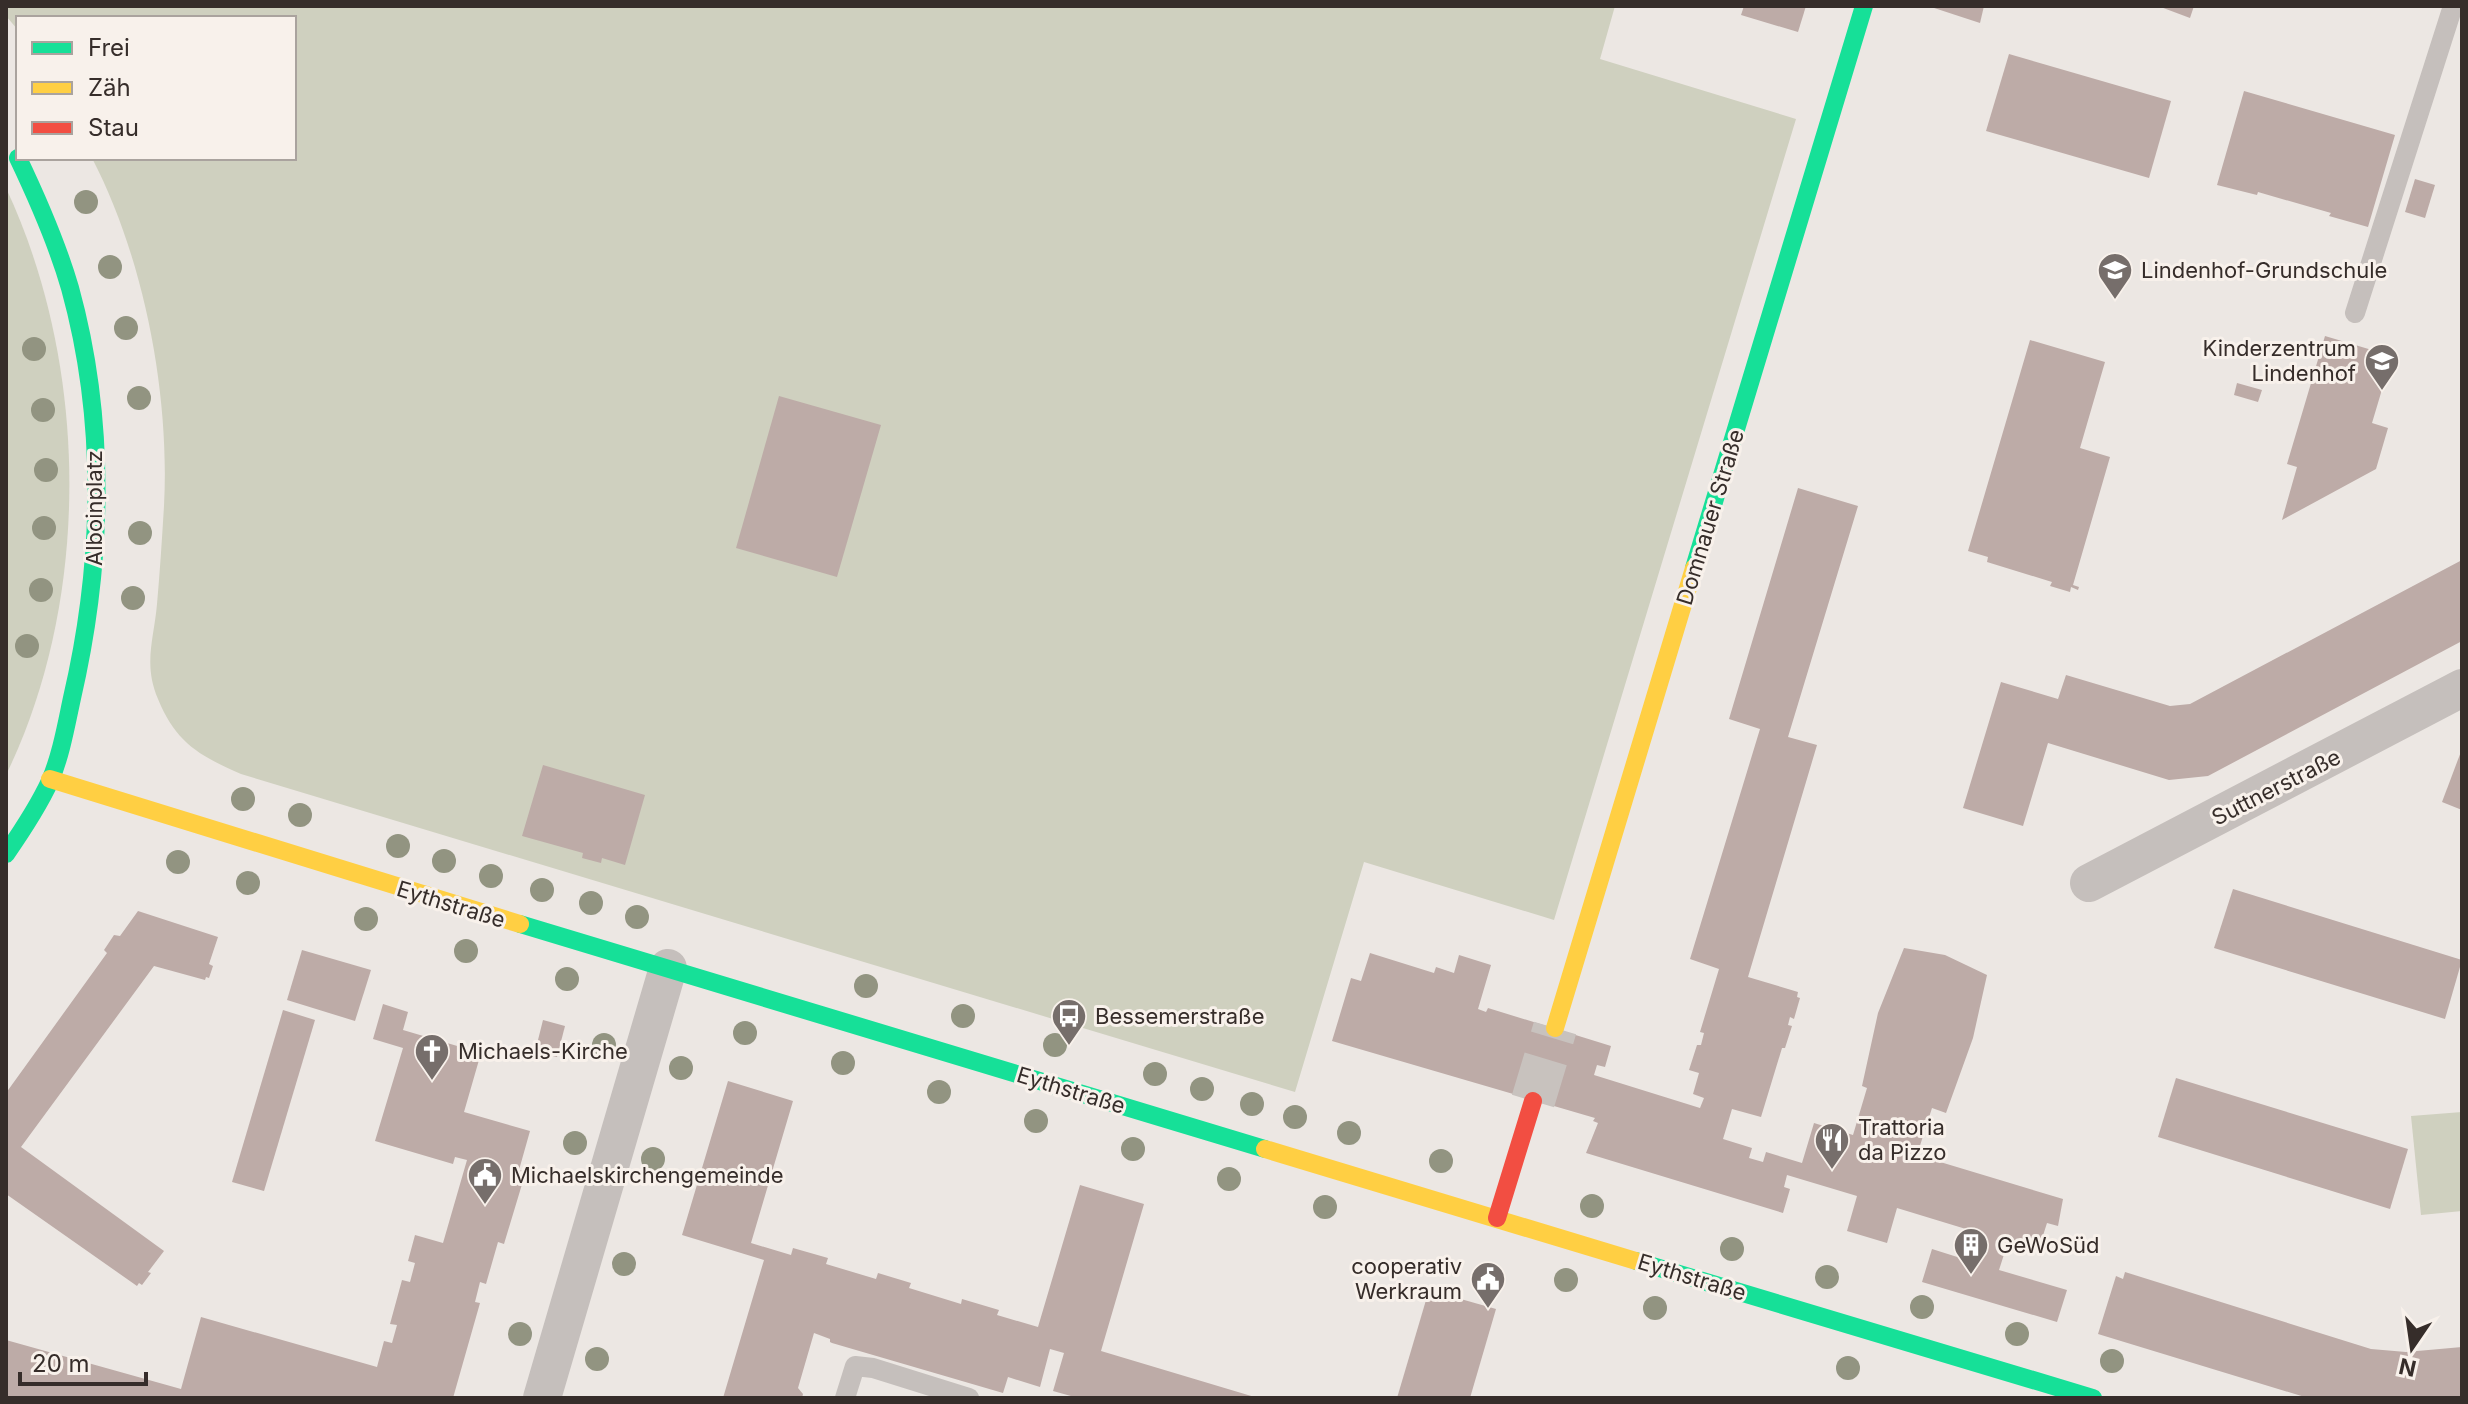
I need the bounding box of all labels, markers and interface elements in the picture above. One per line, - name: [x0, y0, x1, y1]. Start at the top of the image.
- legend: [16, 16, 296, 160]
- text: Frei: [88, 33, 130, 62]
- text: Zäh: [88, 73, 131, 102]
- text: Stau: [88, 113, 139, 142]
- school or university icon: Lindenhof-Grundschule: [2096, 251, 2134, 301]
- place label: Lindenhof-Grundschule: [2141, 257, 2387, 283]
- place label: Kinderzentrum Lindenhof: [2203, 335, 2356, 386]
- school or university icon: Kinderzentrum Lindenhof: [2363, 342, 2401, 392]
- street label: Domnauer Straße: [1671, 426, 1749, 608]
- street label: Alboinplatz: [81, 450, 107, 566]
- street label: Suttnerstraße: [2207, 743, 2345, 831]
- street label: Eythstraße: [394, 875, 508, 933]
- bus stop icon: Bessemerstraße: [1050, 997, 1088, 1047]
- place label: Bessemerstraße: [1095, 1003, 1264, 1029]
- church icon: Michaels-Kirche: [413, 1032, 451, 1082]
- place label: Michaels-Kirche: [458, 1038, 628, 1064]
- street label: Eythstraße: [1014, 1061, 1128, 1119]
- place label: Trattoria da Pizzo: [1858, 1114, 1947, 1165]
- restaurant icon: Trattoria da Pizzo: [1813, 1121, 1851, 1171]
- public building icon: Michaelskirchengemeinde: [466, 1156, 504, 1206]
- place label: Michaelskirchengemeinde: [511, 1162, 784, 1188]
- building icon: GeWoSüd: [1952, 1226, 1990, 1276]
- place label: GeWoSüd: [1997, 1232, 2099, 1258]
- street label: Eythstraße: [1635, 1248, 1749, 1306]
- place label: cooperativ Werkraum: [1351, 1253, 1462, 1304]
- public building icon: cooperativ Werkraum: [1469, 1260, 1507, 1310]
- north arrow: [2372, 1308, 2452, 1388]
- scale bar: [20, 1336, 146, 1386]
- text: 20 m: [32, 1349, 90, 1378]
- text: N: [2396, 1353, 2419, 1382]

